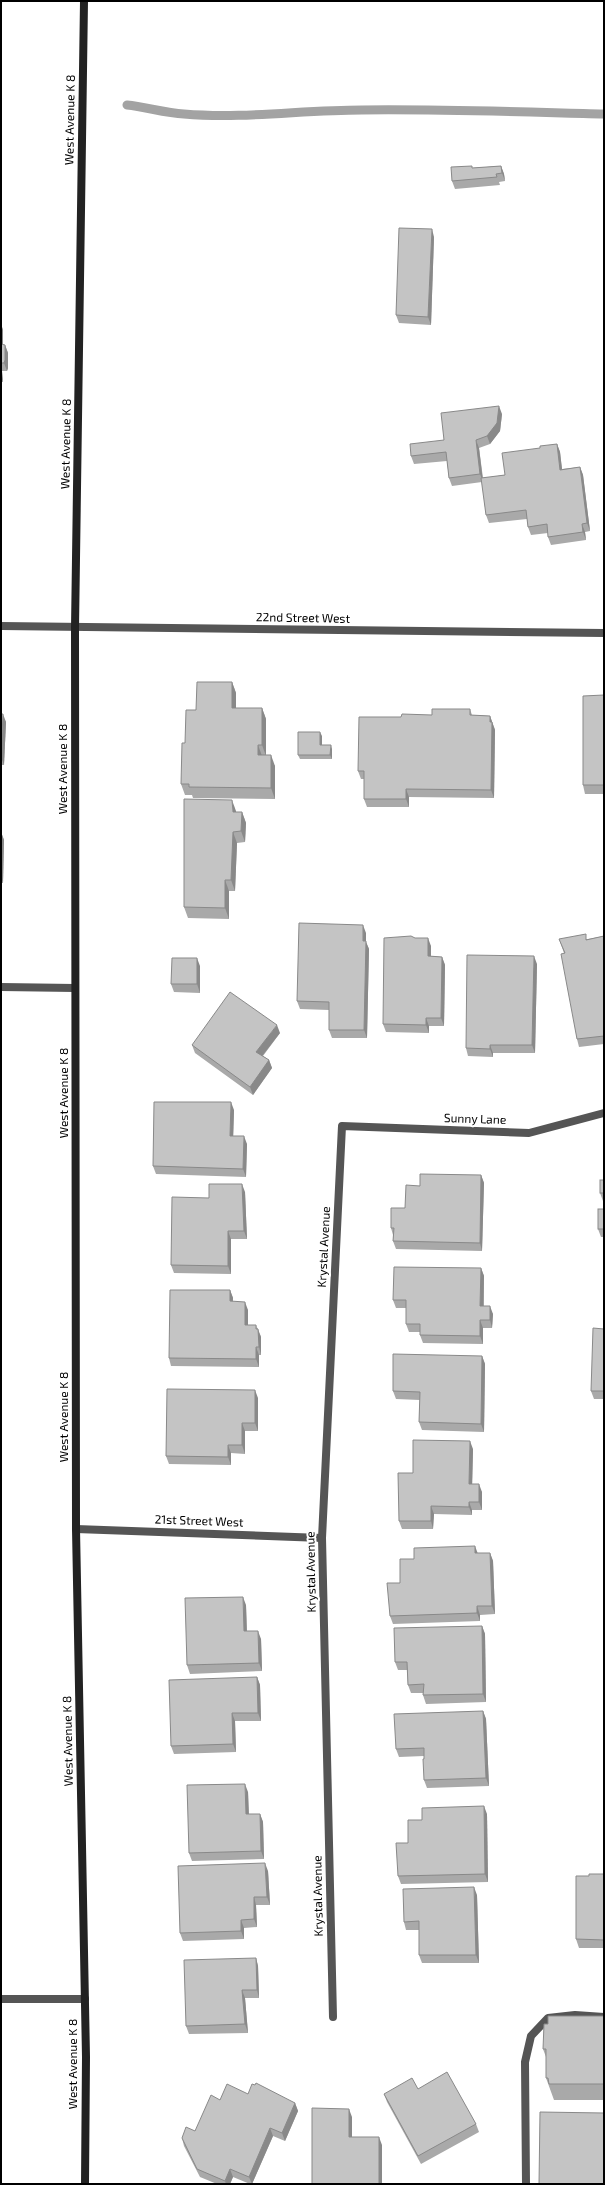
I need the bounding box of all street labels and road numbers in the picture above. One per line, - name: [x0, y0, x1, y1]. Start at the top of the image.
- street label: West Avenue K 8: [61, 75, 77, 165]
- street label: West Avenue K 8: [57, 399, 73, 489]
- street label: 22nd Street West: [256, 609, 351, 625]
- street label: West Avenue K 8: [55, 724, 69, 814]
- street label: West Avenue K 8: [56, 1048, 70, 1138]
- street label: Sunny Lane: [444, 1110, 506, 1126]
- street label: Krystal Avenue: [314, 1206, 332, 1288]
- street label: West Avenue K 8: [56, 1372, 70, 1462]
- street label: 21st Street West: [154, 1511, 244, 1529]
- street label: Krystal Avenue: [302, 1531, 318, 1613]
- street label: West Avenue K 8: [59, 1696, 75, 1786]
- street label: Krystal Avenue: [309, 1855, 325, 1937]
- street label: West Avenue K 8: [65, 2019, 79, 2109]

